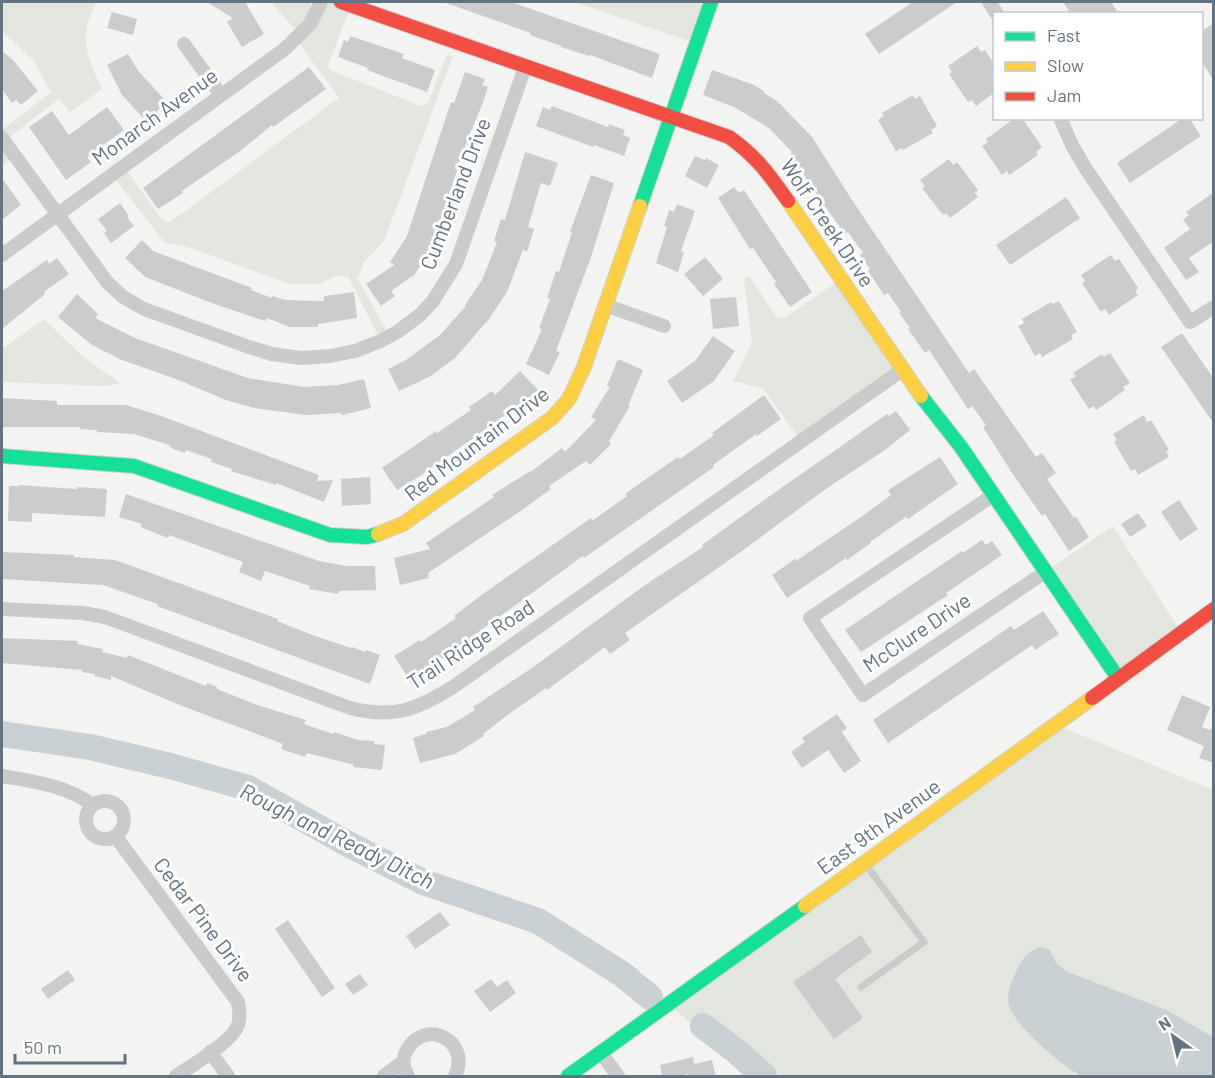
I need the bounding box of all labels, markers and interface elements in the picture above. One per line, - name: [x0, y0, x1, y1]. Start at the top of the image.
- legend: [993, 12, 1203, 120]
- text: Fast: [1047, 24, 1081, 46]
- text: Slow: [1047, 54, 1084, 76]
- street label: Monarch Avenue: [86, 62, 222, 170]
- text: Jam: [1047, 84, 1081, 106]
- street label: Cumberland Drive: [414, 114, 495, 273]
- street label: Wolf Creek Drive: [776, 153, 880, 291]
- street label: Red Mountain Drive: [399, 380, 553, 505]
- street label: McClure Drive: [858, 587, 975, 677]
- street label: Trail Ridge Road: [402, 593, 538, 694]
- street label: East 9th Avenue: [812, 773, 945, 879]
- water label: Rough and Ready Ditch: [236, 777, 439, 893]
- street label: Cedar Pine Drive: [149, 852, 259, 986]
- north arrow: [1143, 1006, 1203, 1066]
- text: N: [1155, 1012, 1174, 1034]
- scale bar: [15, 1027, 124, 1065]
- text: 50 m: [24, 1036, 62, 1058]

